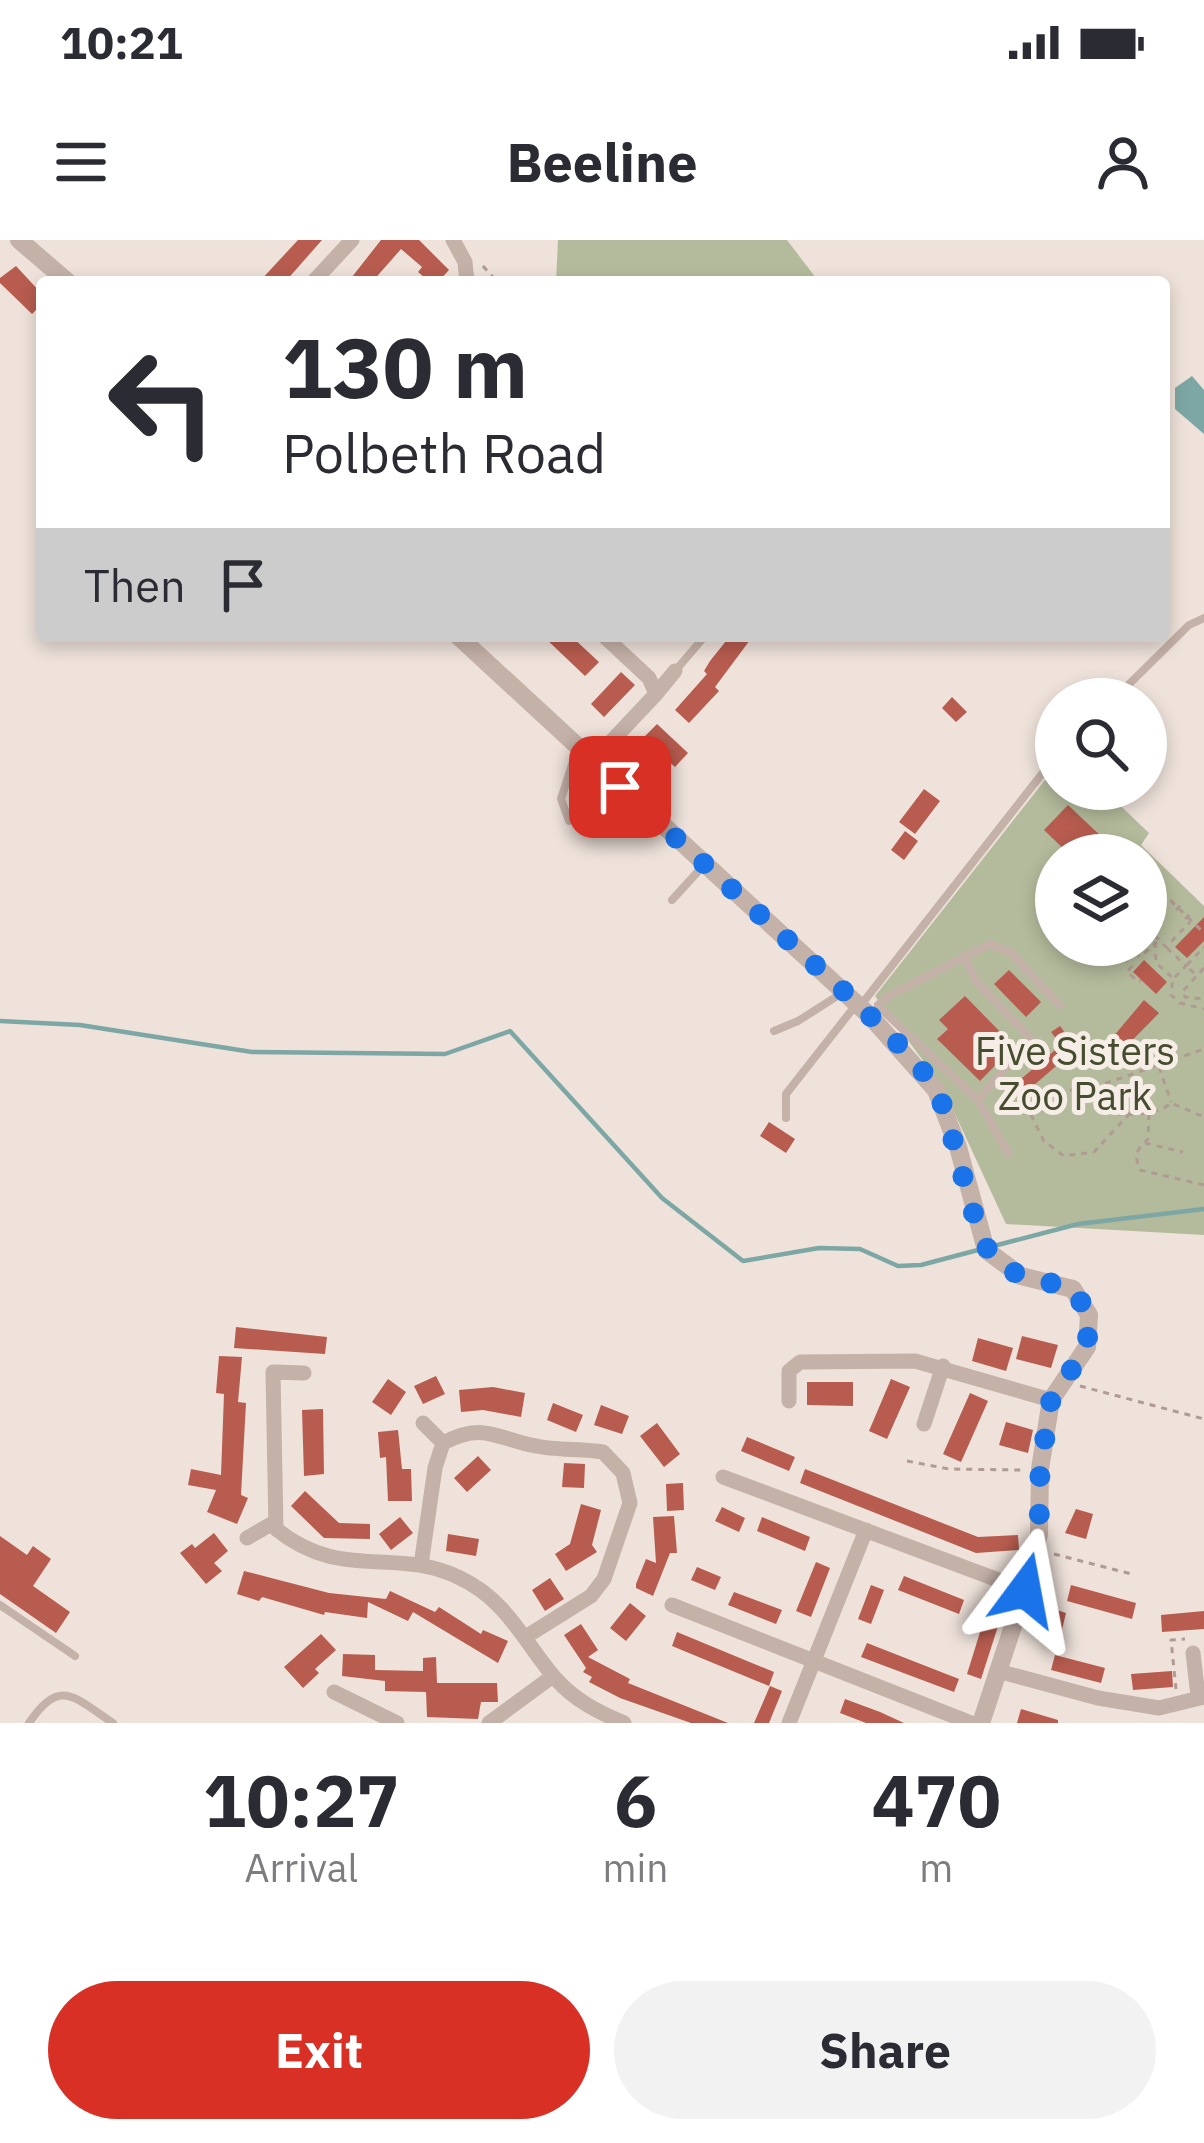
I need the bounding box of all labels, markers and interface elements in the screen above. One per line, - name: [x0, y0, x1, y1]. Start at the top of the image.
- text: 10:21: [60, 13, 183, 71]
- text: Beeline: [506, 127, 698, 197]
- icon: menu: [48, 129, 114, 195]
- icon: person: [1090, 129, 1156, 195]
- text: 130 m: [282, 312, 528, 421]
- icon: left: [84, 324, 240, 480]
- text: Polbeth Road: [282, 418, 606, 488]
- icon: arrive: [210, 552, 276, 618]
- text: Then: [84, 556, 186, 614]
- map controls: [1035, 678, 1167, 966]
- button: search: [1035, 678, 1167, 810]
- pin: [569, 736, 671, 838]
- icon: arrive: [587, 754, 653, 820]
- button: layers: [1035, 834, 1167, 966]
- park label: Five Sisters Zoo Park: [975, 1025, 1175, 1121]
- position arrow: [962, 1527, 1088, 1653]
- text: 10:27: [203, 1753, 400, 1847]
- text: 6: [614, 1753, 657, 1847]
- text: 470: [871, 1753, 1001, 1847]
- text: Arrival: [244, 1842, 358, 1893]
- text: min: [603, 1842, 668, 1893]
- text: m: [919, 1842, 953, 1893]
- button: Exit: [48, 1981, 590, 2119]
- button: Share: [614, 1981, 1156, 2119]

